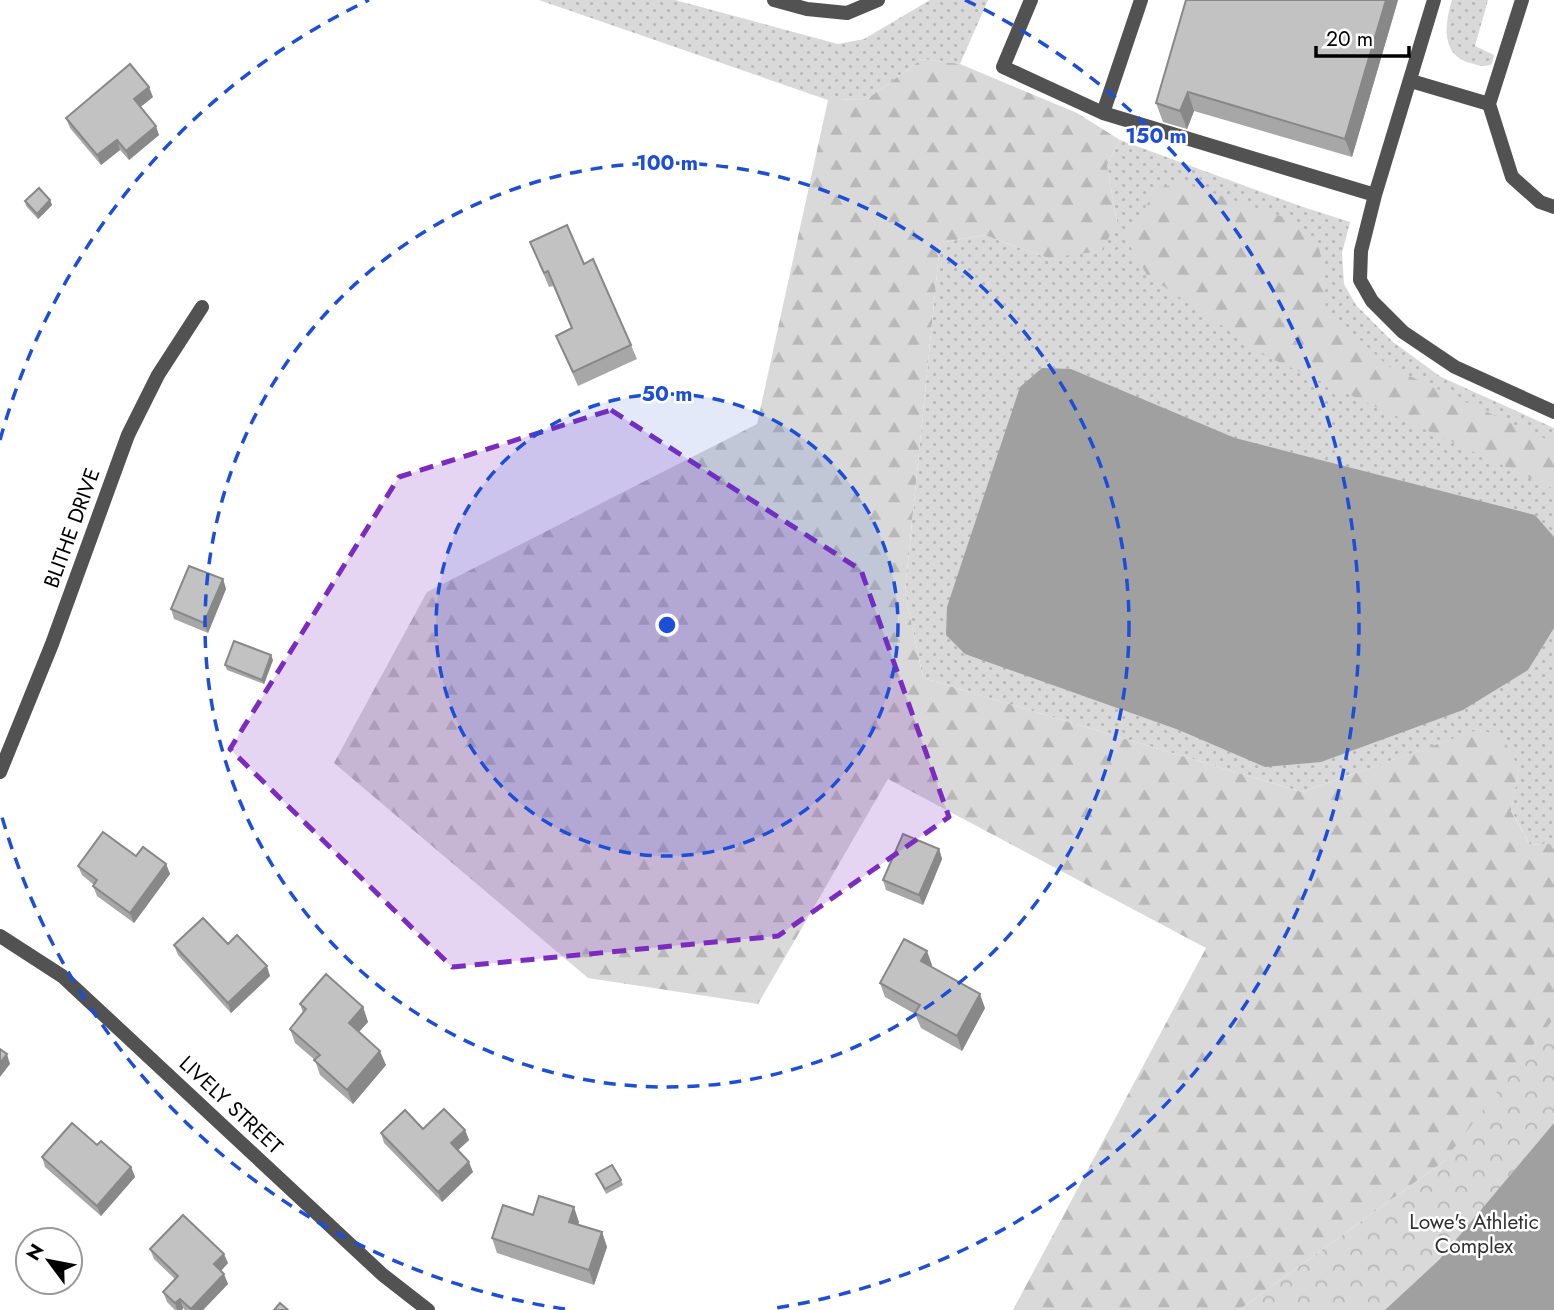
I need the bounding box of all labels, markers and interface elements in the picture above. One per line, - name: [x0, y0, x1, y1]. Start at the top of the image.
- scale bar: [1316, 14, 1409, 58]
- text: 20 m: [1326, 24, 1373, 54]
- text: 150 m: [1125, 121, 1187, 151]
- text: 100 m: [636, 148, 698, 178]
- text: 50 m: [642, 379, 692, 409]
- street label: BLITHE DRIVE: [36, 464, 108, 592]
- centre of rings: [655, 613, 679, 637]
- street label: LIVELY STREET: [173, 1049, 290, 1161]
- park label: Lowe's Athletic Complex: [1409, 1207, 1539, 1261]
- north arrow: [14, 1226, 84, 1296]
- text: N: [20, 1239, 50, 1266]

